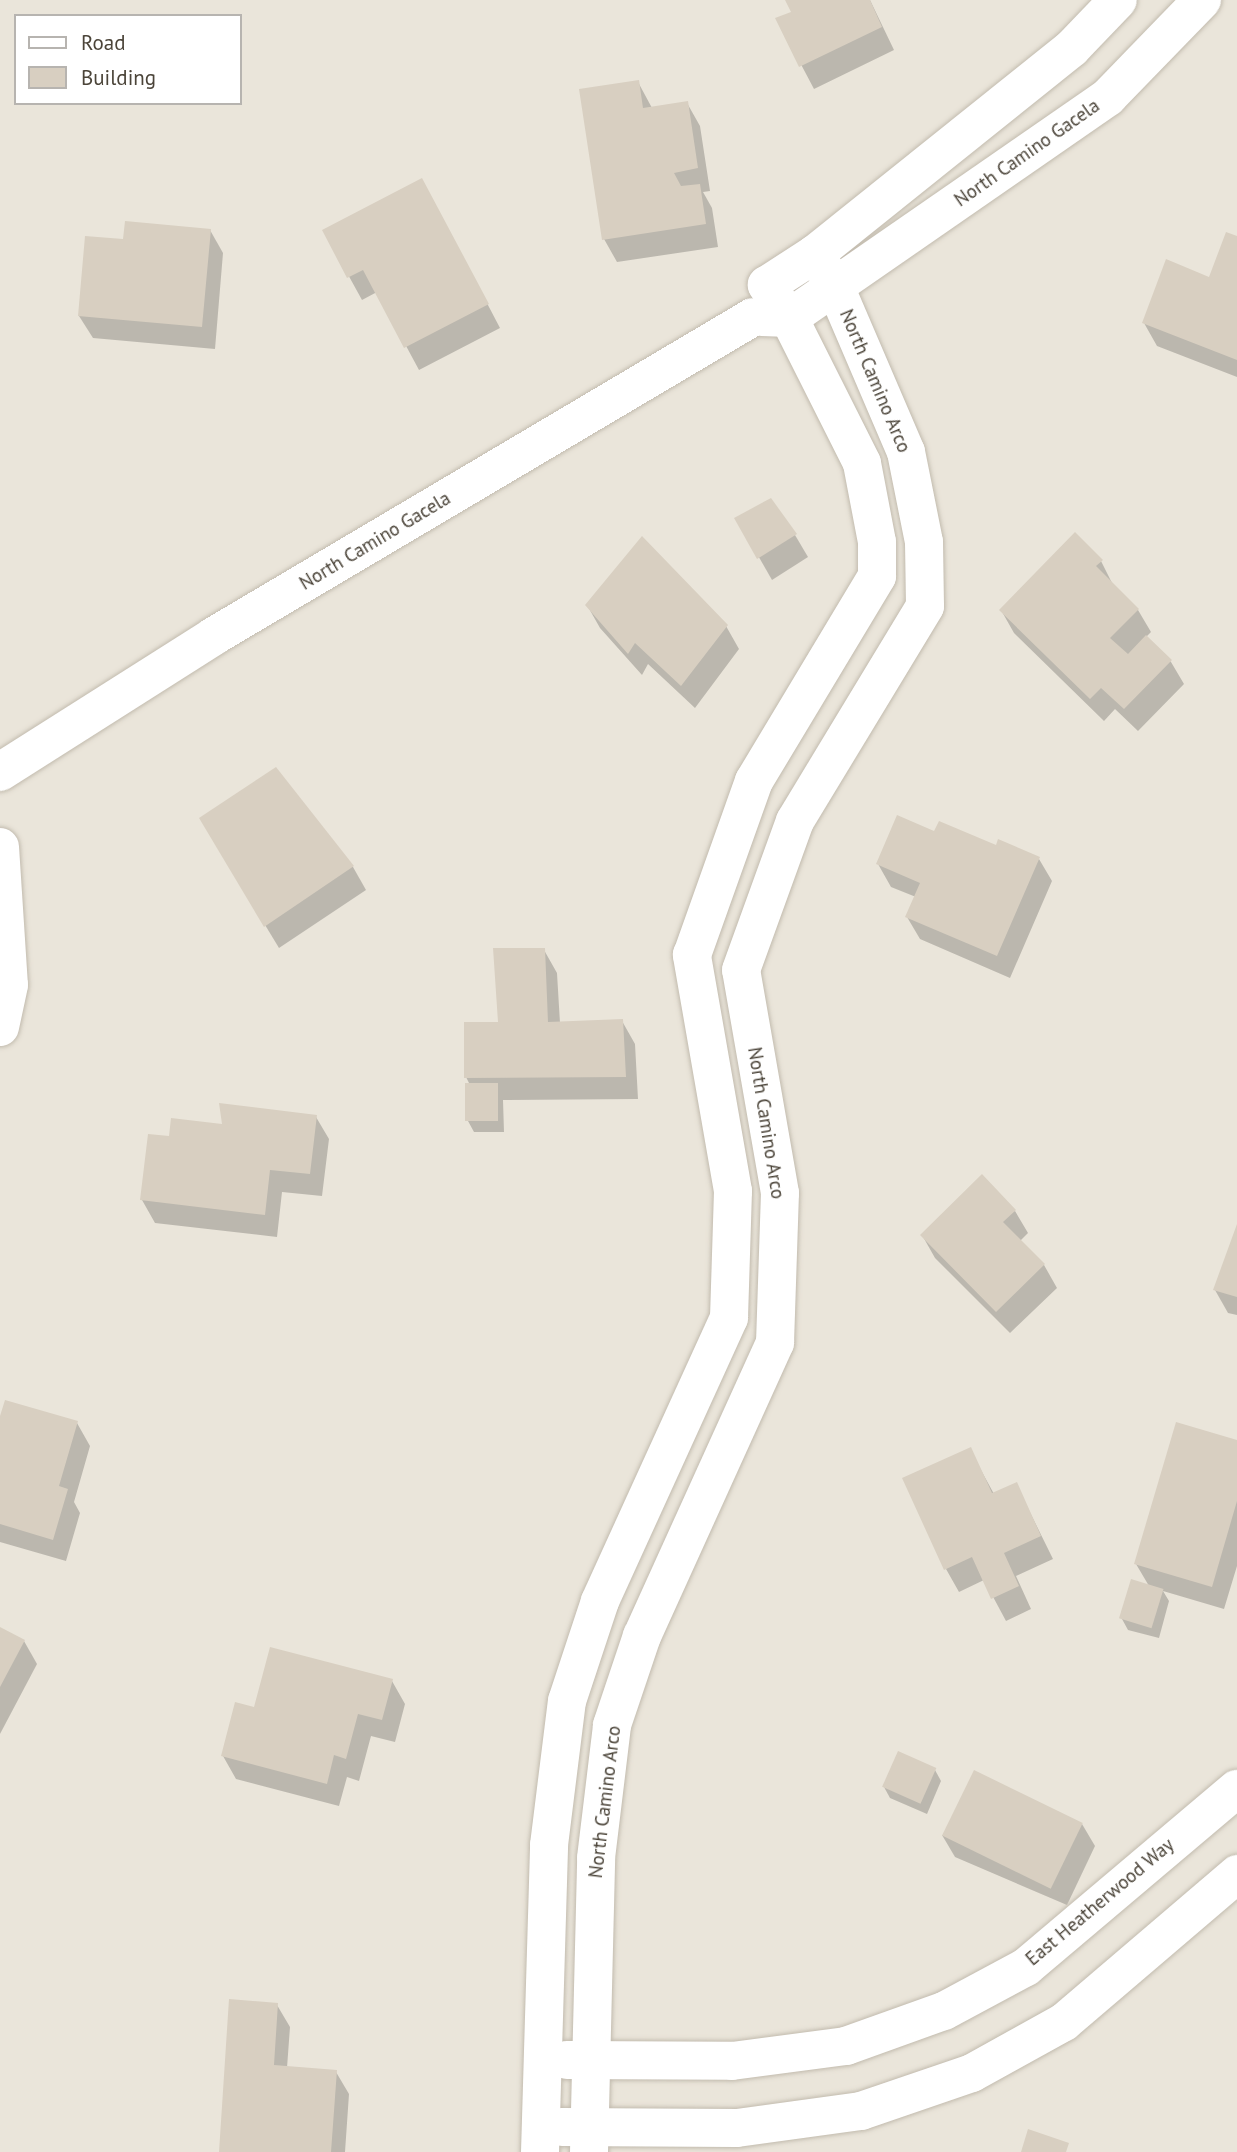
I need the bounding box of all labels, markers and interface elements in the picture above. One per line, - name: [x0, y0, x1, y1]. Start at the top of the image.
- legend: [14, 14, 242, 105]
- text: Road: [81, 29, 125, 56]
- text: Building: [81, 64, 156, 91]
- street label: North Camino Gacela: [950, 94, 1104, 212]
- street label: North Camino Arco: [834, 306, 916, 456]
- street label: North Camino Gacela: [295, 487, 455, 595]
- street label: North Camino Arco: [743, 1045, 789, 1201]
- street label: North Camino Arco: [584, 1724, 626, 1880]
- street label: East Heatherwood Way: [1021, 1833, 1179, 1971]

